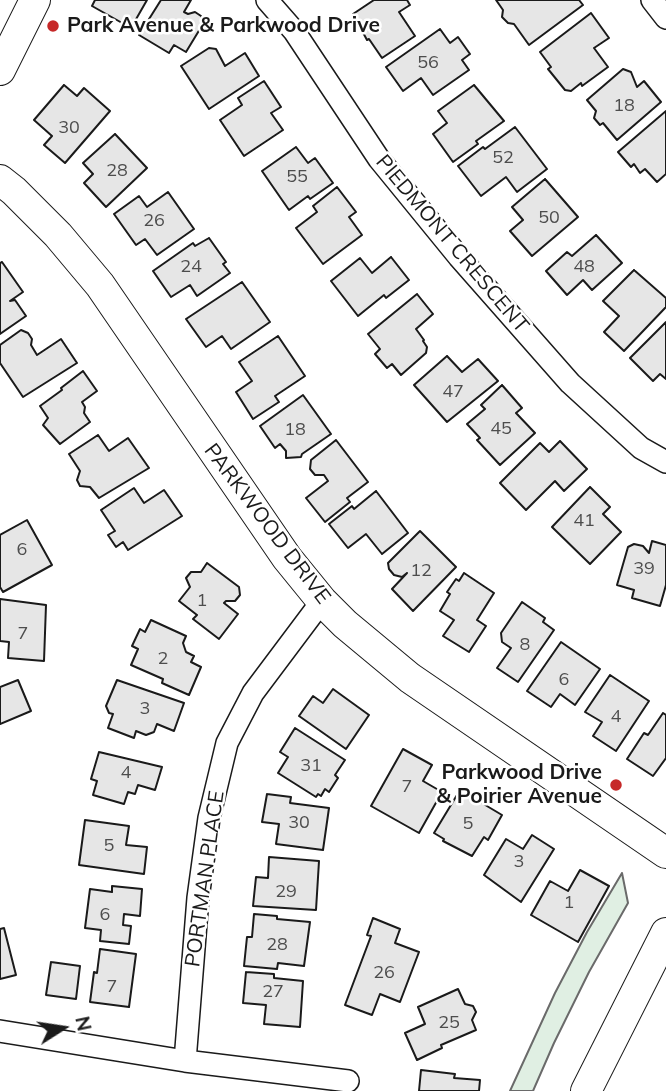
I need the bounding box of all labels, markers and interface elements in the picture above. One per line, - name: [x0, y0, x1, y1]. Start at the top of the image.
- place label: Park Avenue & Parkwood Drive: [67, 13, 380, 39]
- marker: Park Avenue & Parkwood Drive: [45, 18, 61, 34]
- house number: 56: [417, 52, 439, 74]
- house number: 18: [613, 95, 635, 117]
- house number: 30: [58, 117, 80, 139]
- house number: 52: [492, 147, 514, 169]
- street label: PIEDMONT CRESCENT: [370, 150, 534, 338]
- house number: 28: [106, 160, 128, 182]
- house number: 55: [286, 166, 308, 188]
- house number: 50: [538, 207, 560, 229]
- house number: 26: [143, 210, 165, 232]
- house number: 24: [180, 256, 202, 278]
- house number: 48: [573, 256, 595, 278]
- house number: 47: [442, 381, 464, 403]
- house number: 45: [490, 418, 512, 440]
- house number: 18: [284, 419, 306, 441]
- street label: PARKWOOD DRIVE: [198, 439, 336, 609]
- house number: 41: [573, 510, 595, 532]
- house number: 6: [17, 539, 27, 561]
- house number: 39: [633, 558, 655, 580]
- house number: 12: [410, 560, 432, 582]
- house number: 1: [197, 590, 207, 612]
- house number: 7: [18, 623, 28, 645]
- house number: 8: [520, 634, 530, 656]
- house number: 2: [158, 648, 168, 670]
- house number: 6: [559, 669, 569, 691]
- house number: 3: [140, 698, 150, 720]
- house number: 4: [611, 706, 621, 728]
- house number: 31: [300, 755, 322, 777]
- place label: Parkwood Drive & Poirier Avenue: [437, 760, 602, 810]
- house number: 4: [121, 762, 131, 784]
- house number: 7: [402, 776, 412, 798]
- marker: Parkwood Drive & Poirier Avenue: [608, 777, 624, 793]
- street label: PORTMAN PLACE: [180, 789, 230, 969]
- house number: 30: [288, 812, 310, 834]
- house number: 5: [463, 813, 473, 835]
- house number: 5: [104, 835, 114, 857]
- house number: 3: [514, 851, 524, 873]
- house number: 29: [275, 881, 297, 903]
- house number: 1: [564, 892, 574, 914]
- house number: 6: [100, 904, 110, 926]
- house number: 28: [266, 934, 288, 956]
- house number: 26: [373, 962, 395, 984]
- house number: 7: [107, 976, 117, 998]
- house number: 27: [262, 981, 284, 1003]
- north arrow: [28, 993, 98, 1063]
- house number: 25: [438, 1012, 460, 1034]
- text: N: [70, 1014, 97, 1033]

